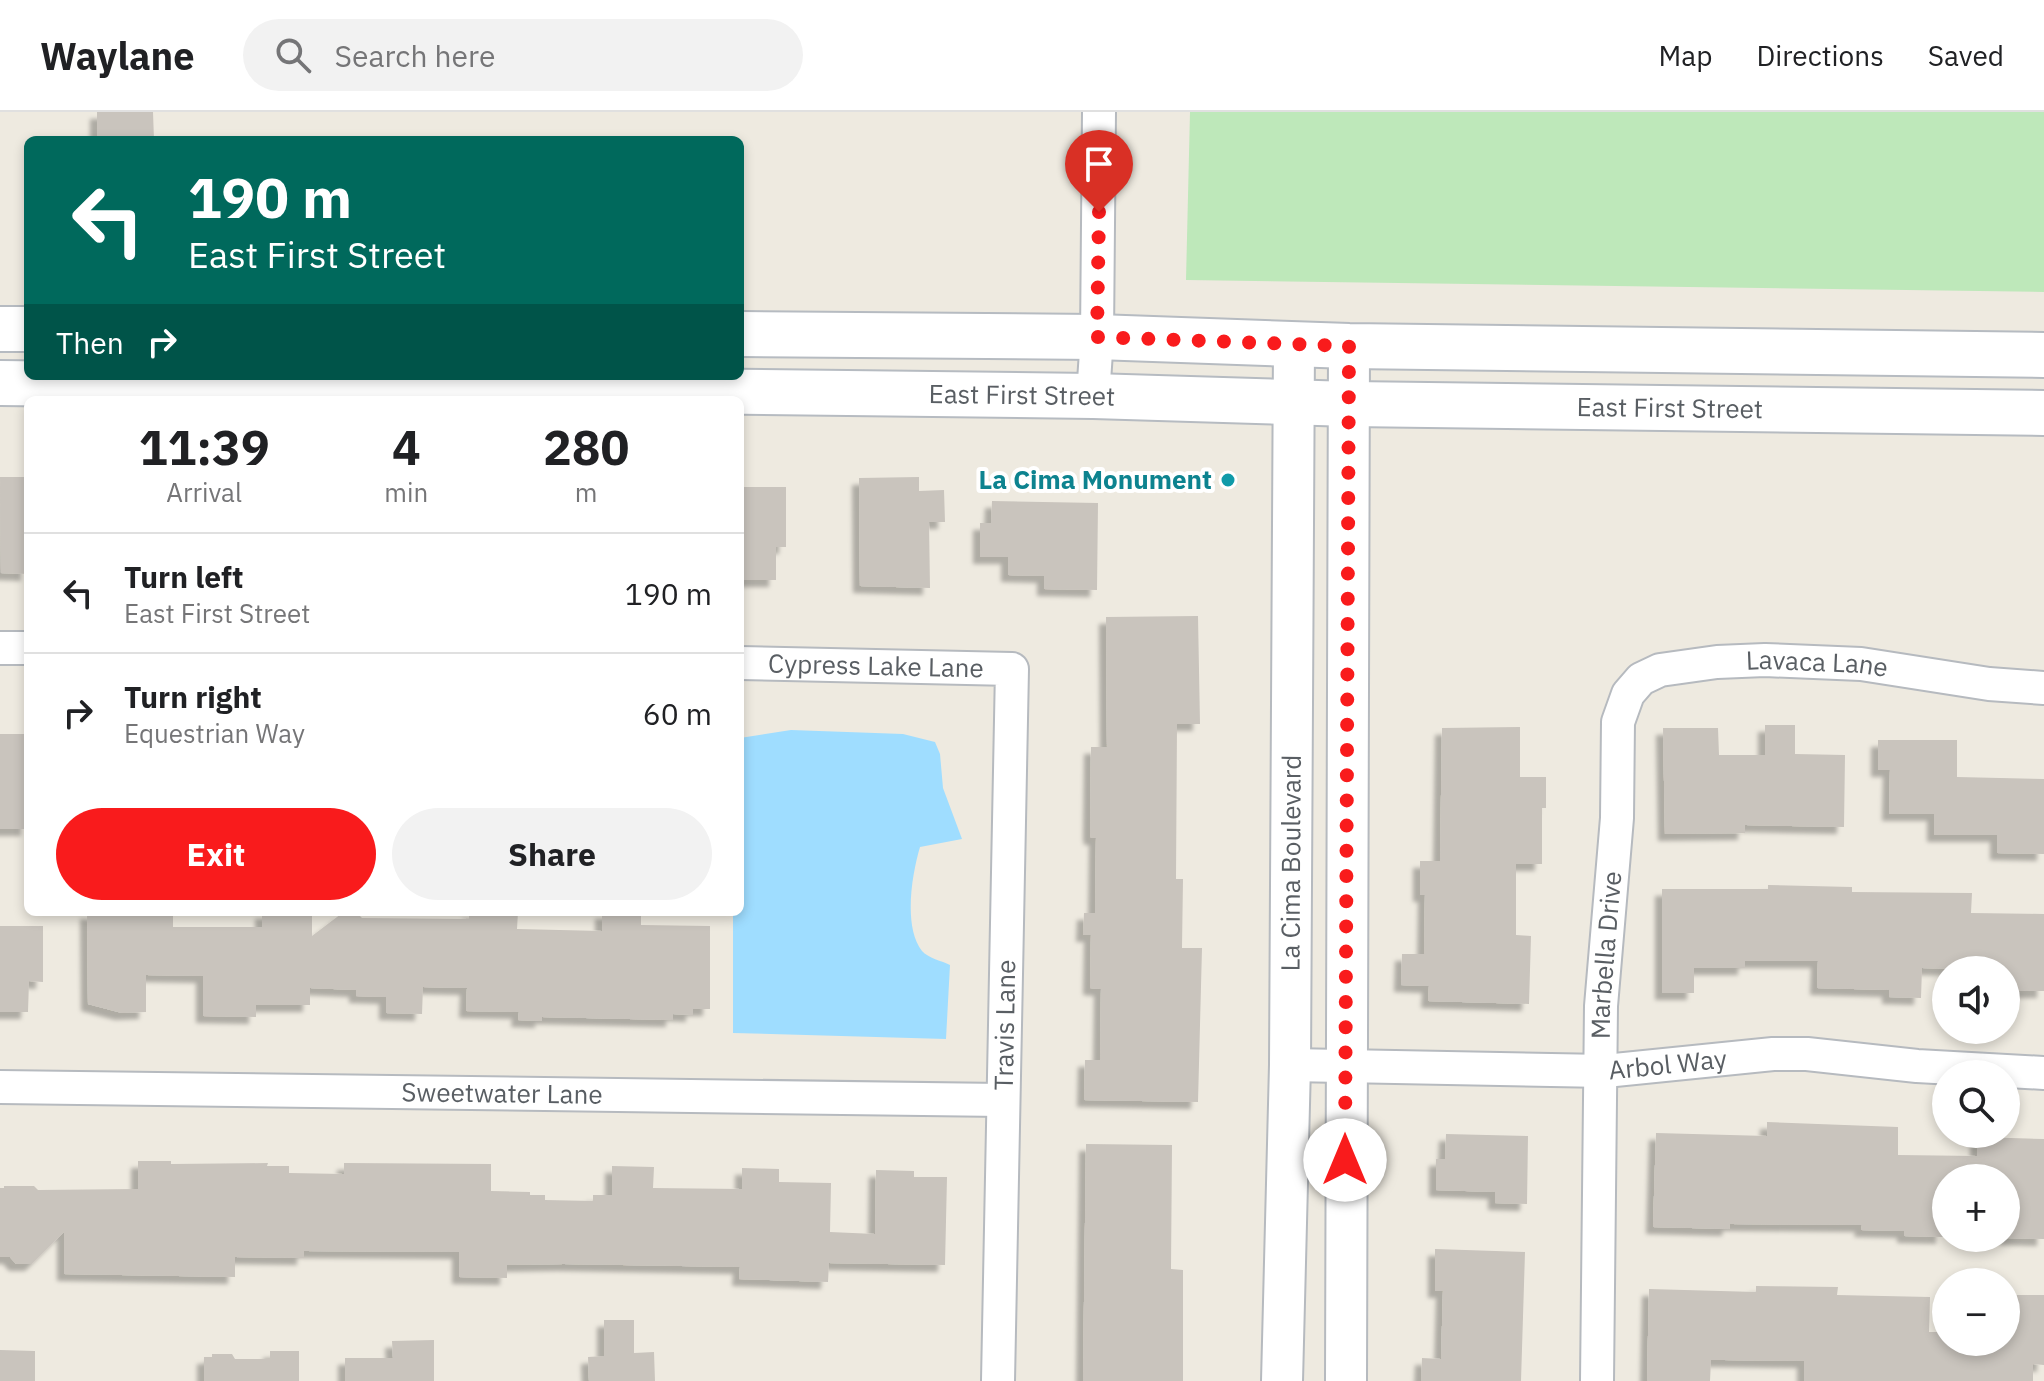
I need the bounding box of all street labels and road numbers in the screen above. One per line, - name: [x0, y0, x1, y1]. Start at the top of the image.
- street label: East First Street: [928, 376, 1116, 413]
- street label: East First Street: [1576, 389, 1763, 425]
- street label: Lavaca Lane: [1745, 642, 1891, 684]
- street label: Cypress Lake Lane: [768, 646, 984, 684]
- street label: La Cima Boulevard: [1273, 755, 1308, 972]
- street label: Marbella Drive: [1583, 870, 1628, 1039]
- street label: Travis Lane: [986, 959, 1022, 1091]
- street label: Arbol Way: [1607, 1041, 1728, 1087]
- street label: Sweetwater Lane: [401, 1074, 603, 1111]

